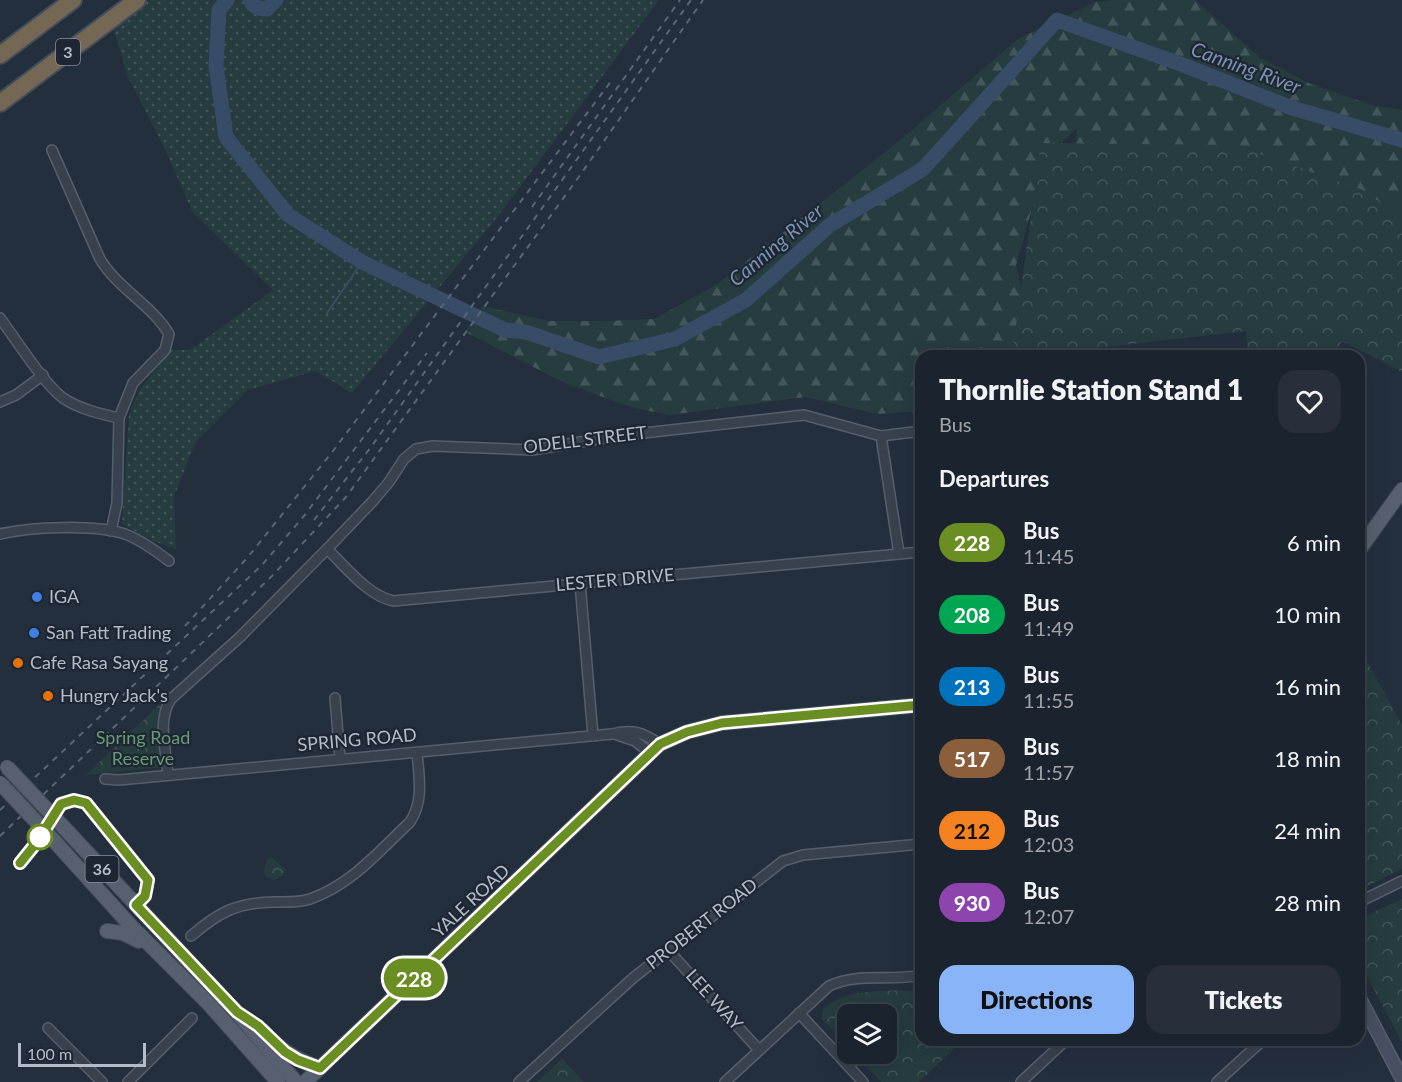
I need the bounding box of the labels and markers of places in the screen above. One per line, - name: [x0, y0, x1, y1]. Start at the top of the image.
- place label: IGA: [49, 585, 80, 607]
- marker: IGA: [30, 590, 44, 604]
- place label: San Fatt Trading: [46, 621, 171, 643]
- marker: San Fatt Trading: [27, 626, 41, 640]
- place label: Cafe Rasa Sayang: [30, 651, 168, 673]
- marker: Cafe Rasa Sayang: [11, 656, 25, 670]
- place label: Hungry Jack's: [60, 684, 168, 706]
- marker: Hungry Jack's: [41, 689, 55, 703]
- unlabelled marker: [27, 824, 53, 850]

